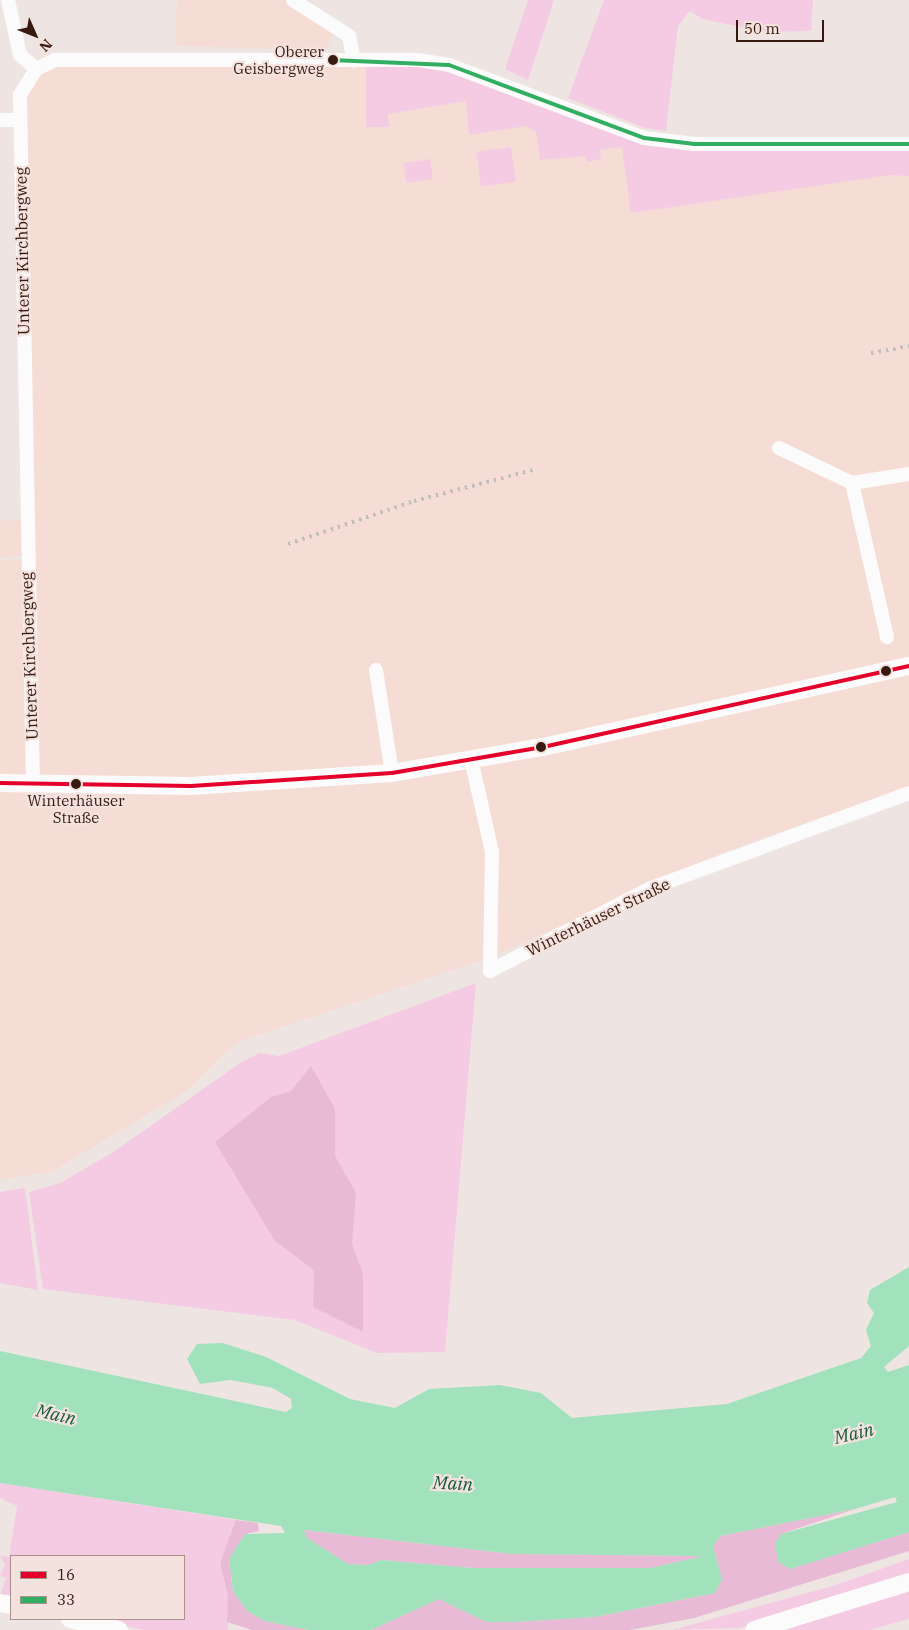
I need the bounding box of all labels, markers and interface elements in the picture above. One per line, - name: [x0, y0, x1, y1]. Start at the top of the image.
- north arrow: [10, 10, 60, 60]
- scale bar: [739, 10, 826, 42]
- text: 50 m: [744, 19, 780, 38]
- text: N: [35, 35, 56, 56]
- place label: Oberer Geisbergweg: [233, 42, 324, 77]
- marker: Oberer Geisbergweg: [328, 55, 338, 65]
- street label: Unterer Kirchbergweg: [11, 167, 33, 335]
- street label: Unterer Kirchbergweg: [16, 572, 42, 740]
- unlabelled marker: [881, 666, 891, 676]
- unlabelled marker: [536, 742, 546, 752]
- marker: Winterhäuser Straße: [71, 779, 81, 789]
- place label: Winterhäuser Straße: [27, 791, 125, 826]
- street label: Winterhäuser Straße: [523, 874, 673, 960]
- water label: Main: [34, 1400, 78, 1430]
- water label: Main: [832, 1419, 876, 1449]
- water label: Main: [433, 1472, 473, 1496]
- legend: [10, 1555, 185, 1620]
- text: 16: [57, 1565, 75, 1584]
- text: 33: [57, 1590, 75, 1609]

